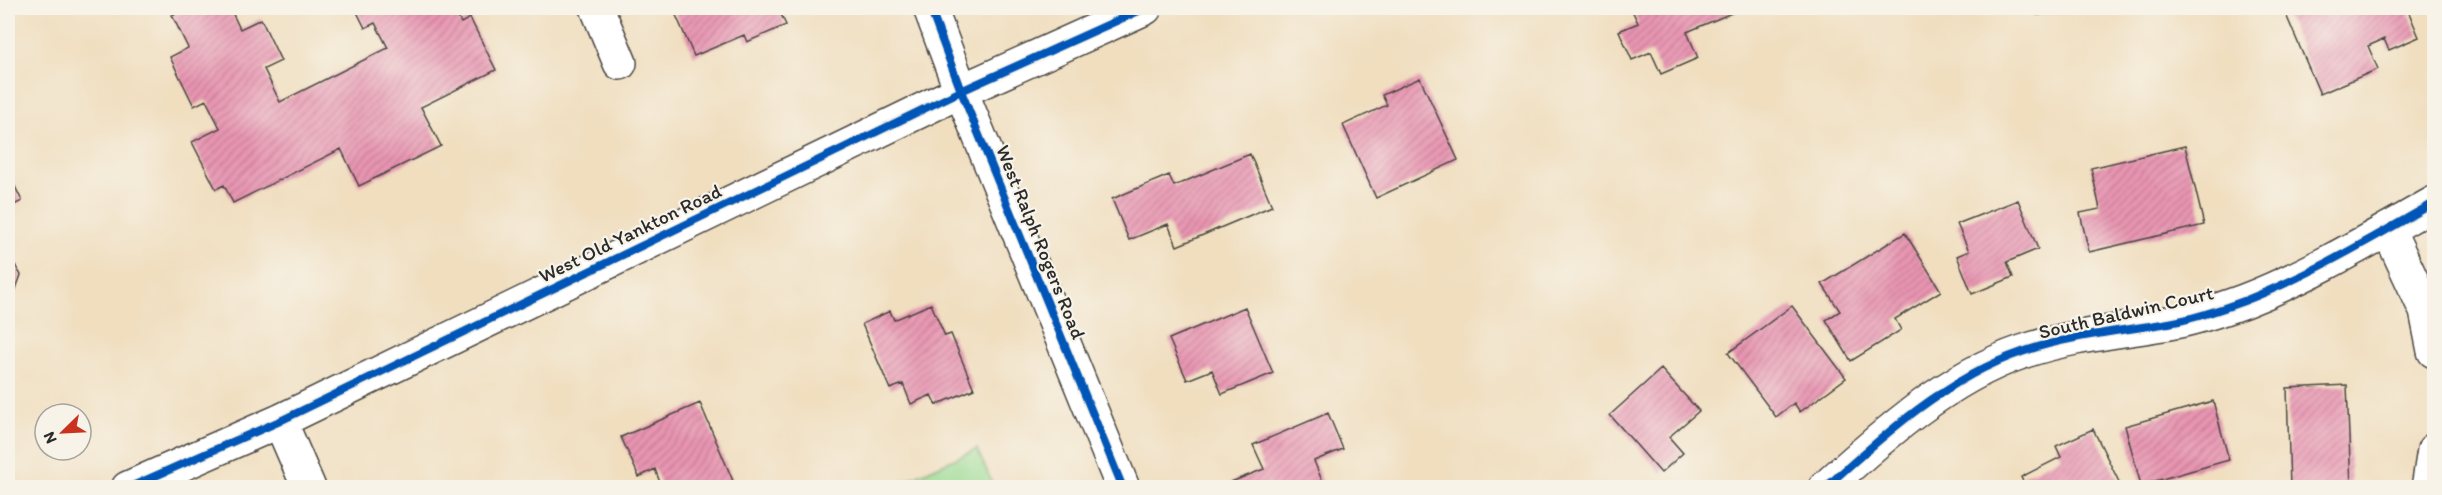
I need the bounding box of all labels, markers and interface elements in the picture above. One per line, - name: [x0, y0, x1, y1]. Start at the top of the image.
- street label: West Ralph Rogers Road: [991, 141, 1091, 343]
- street label: West Old Yankton Road: [535, 178, 725, 288]
- street label: South Baldwin Court: [2036, 280, 2216, 344]
- north arrow: [33, 402, 93, 462]
- text: N: [39, 429, 61, 447]

